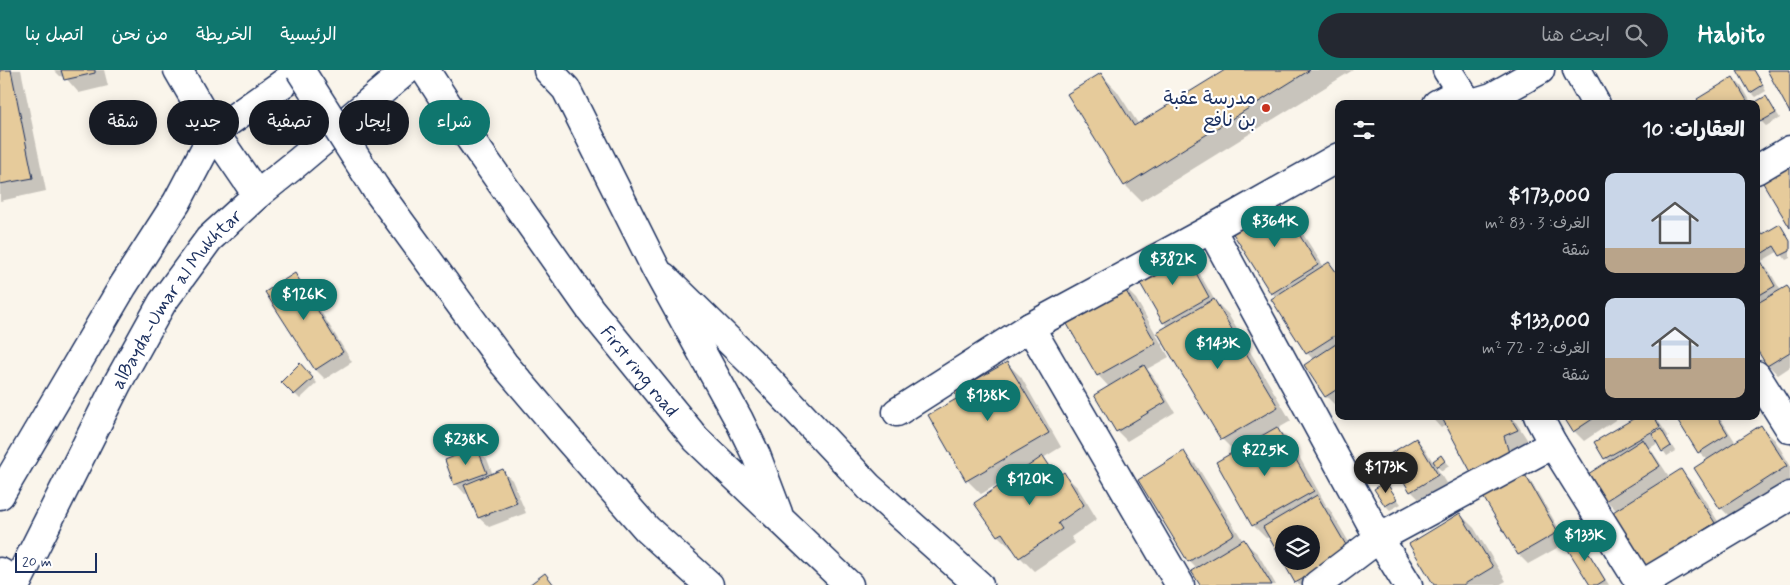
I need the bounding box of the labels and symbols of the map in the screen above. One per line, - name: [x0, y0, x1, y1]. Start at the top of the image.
- place label: مدرسة عقبة بن نافع: [1164, 86, 1256, 133]
- marker: مدرسة عقبة بن نافع: [1260, 102, 1272, 114]
- street label: alBayda-Umar al Mukhtar: [106, 204, 248, 394]
- pin: $364K: [1240, 206, 1310, 248]
- pin: $382K: [1138, 244, 1208, 286]
- pin: $126K: [269, 278, 339, 321]
- street label: First ring road: [594, 321, 684, 422]
- pin: $143K: [1183, 328, 1253, 370]
- pin: $138K: [953, 380, 1023, 422]
- pin: $238K: [431, 424, 501, 466]
- pin: $225K: [1230, 434, 1300, 477]
- pin: $173K: [1351, 452, 1421, 494]
- pin: $120K: [995, 464, 1065, 506]
- pin: $133K: [1550, 520, 1620, 562]
- scale bar: [15, 550, 98, 573]

